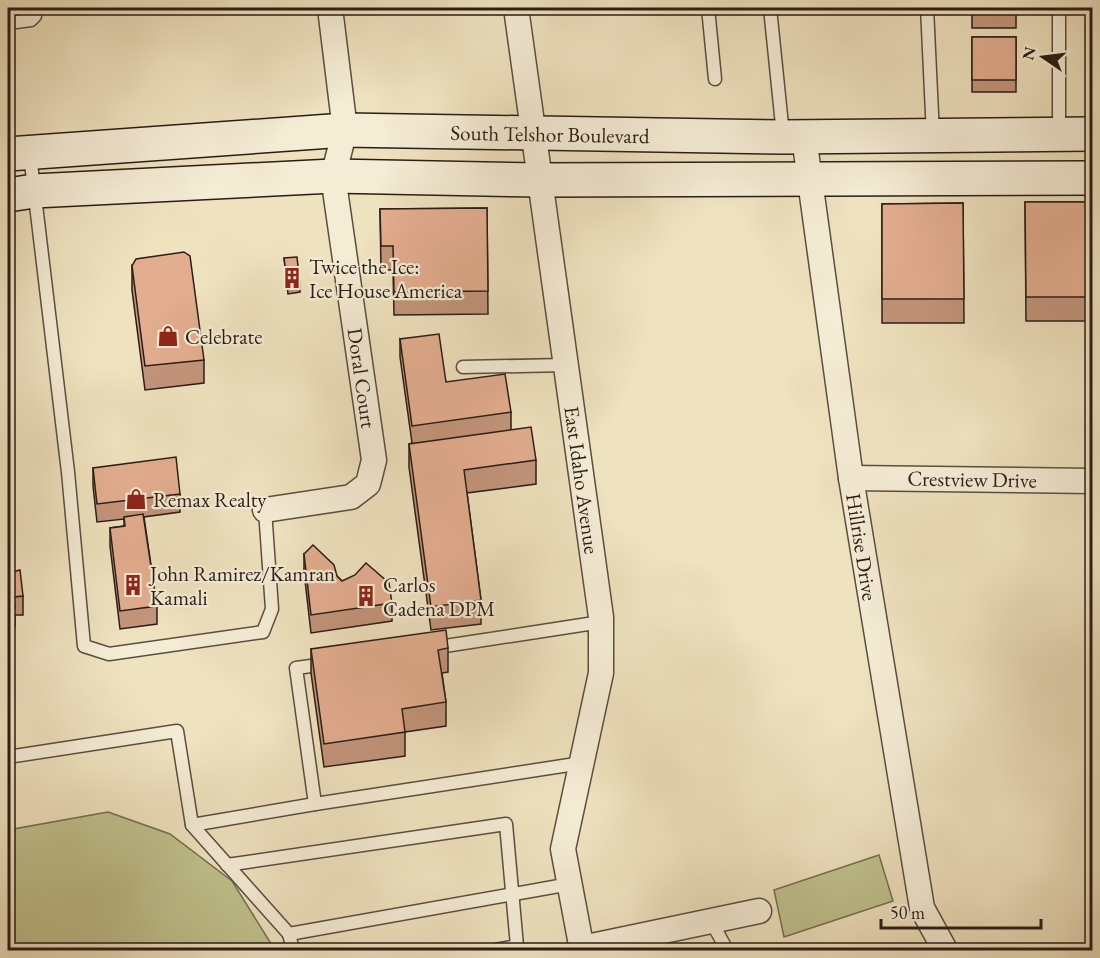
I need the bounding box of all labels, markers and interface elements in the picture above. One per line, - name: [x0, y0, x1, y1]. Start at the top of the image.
- north arrow: [1013, 27, 1073, 87]
- text: N: [1017, 45, 1041, 62]
- street label: South Telshor Boulevard: [450, 119, 650, 149]
- place label: Twice the Ice: Ice House America: [309, 253, 463, 304]
- building icon: Twice the Ice: Ice House America: [280, 266, 304, 290]
- place label: Celebrate: [185, 323, 262, 350]
- shop icon: Celebrate: [156, 324, 180, 348]
- street label: Doral Court: [342, 326, 382, 430]
- street label: East Idaho Avenue: [558, 404, 606, 556]
- street label: Crestview Drive: [907, 464, 1037, 494]
- place label: Remax Realty: [153, 486, 267, 513]
- shop icon: Remax Realty: [124, 487, 148, 511]
- street label: Hillrise Drive: [840, 491, 884, 603]
- place label: John Ramirez/Kamran Kamali: [148, 560, 335, 611]
- place label: Carlos Cadena DPM: [383, 571, 495, 622]
- building icon: John Ramirez/Kamran Kamali: [121, 573, 145, 597]
- building icon: Carlos Cadena DPM: [354, 584, 378, 608]
- scale bar: [881, 892, 1042, 930]
- text: 50 m: [890, 901, 925, 924]

